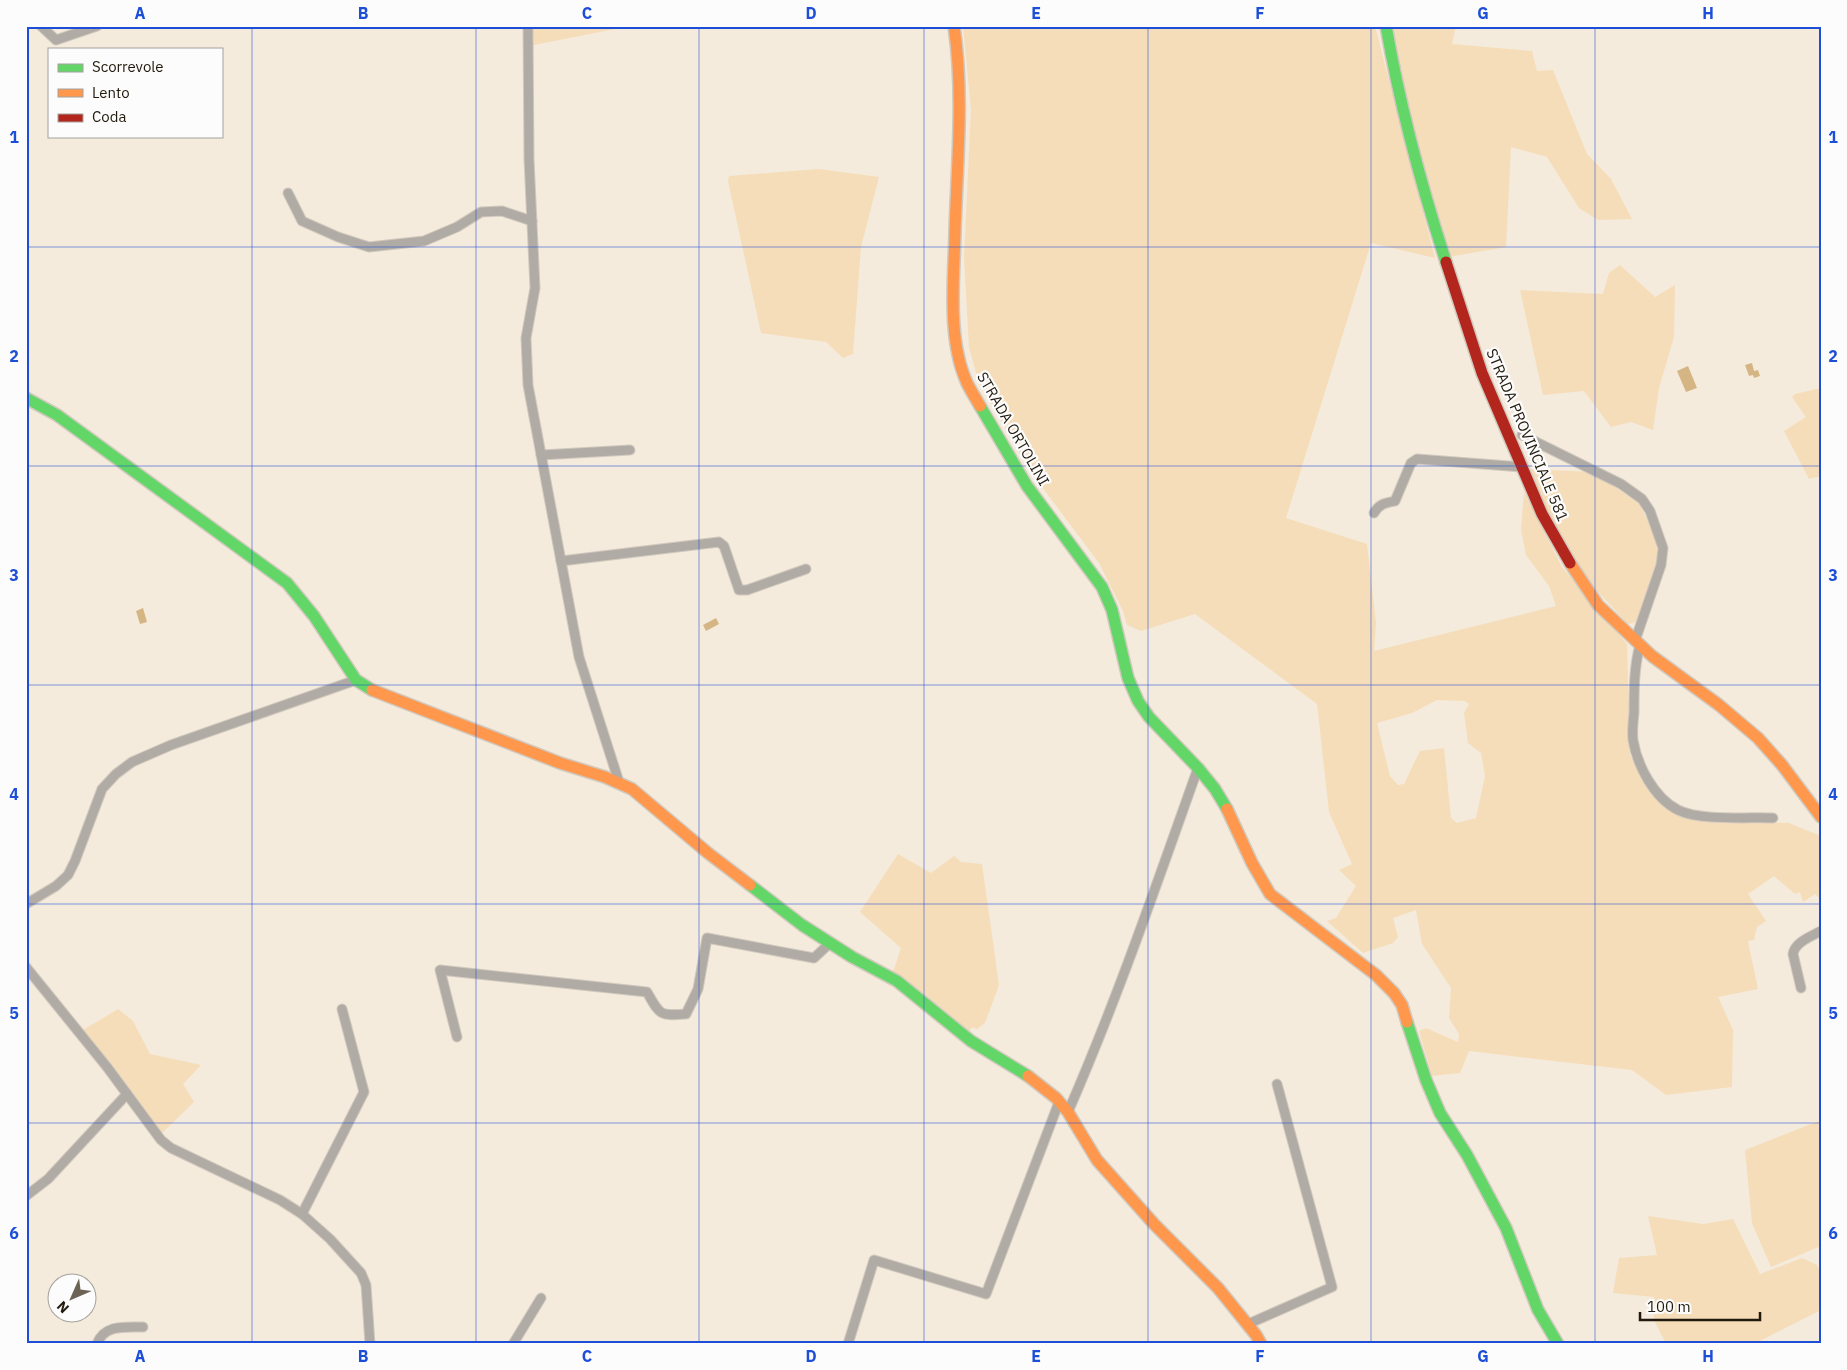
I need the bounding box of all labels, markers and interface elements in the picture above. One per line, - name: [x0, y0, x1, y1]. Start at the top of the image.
- text: A: [135, 3, 146, 23]
- text: B: [358, 3, 369, 23]
- text: C: [582, 3, 592, 23]
- text: D: [805, 3, 817, 23]
- text: E: [1031, 3, 1041, 23]
- text: F: [1255, 3, 1265, 23]
- text: G: [1477, 3, 1489, 23]
- text: H: [1702, 3, 1714, 23]
- legend: [48, 48, 222, 138]
- text: Scorrevole: [92, 57, 164, 76]
- text: Lento: [92, 83, 130, 102]
- text: Coda: [92, 107, 126, 126]
- text: 1: [9, 127, 19, 147]
- text: 1: [1828, 127, 1838, 147]
- text: 2: [9, 346, 19, 366]
- street label: STRADA PROVINCIALE 581: [1482, 346, 1573, 524]
- text: 2: [1828, 346, 1838, 366]
- street label: STRADA ORTOLINI: [973, 368, 1054, 489]
- text: 3: [9, 565, 19, 585]
- text: 3: [1828, 565, 1838, 585]
- text: 4: [9, 784, 19, 804]
- text: 4: [1828, 784, 1838, 804]
- text: 5: [9, 1003, 19, 1023]
- text: 5: [1828, 1003, 1838, 1023]
- text: 6: [9, 1223, 19, 1243]
- text: 6: [1828, 1223, 1838, 1243]
- north arrow: [48, 1272, 98, 1322]
- scale bar: [1640, 1290, 1760, 1322]
- text: N: [53, 1297, 73, 1317]
- text: 100 m: [1647, 1297, 1691, 1316]
- text: A: [135, 1346, 146, 1366]
- text: B: [358, 1346, 369, 1366]
- text: C: [582, 1346, 592, 1366]
- text: D: [805, 1346, 817, 1366]
- text: E: [1031, 1346, 1041, 1366]
- text: F: [1255, 1346, 1265, 1366]
- text: G: [1477, 1346, 1489, 1366]
- text: H: [1702, 1346, 1714, 1366]

